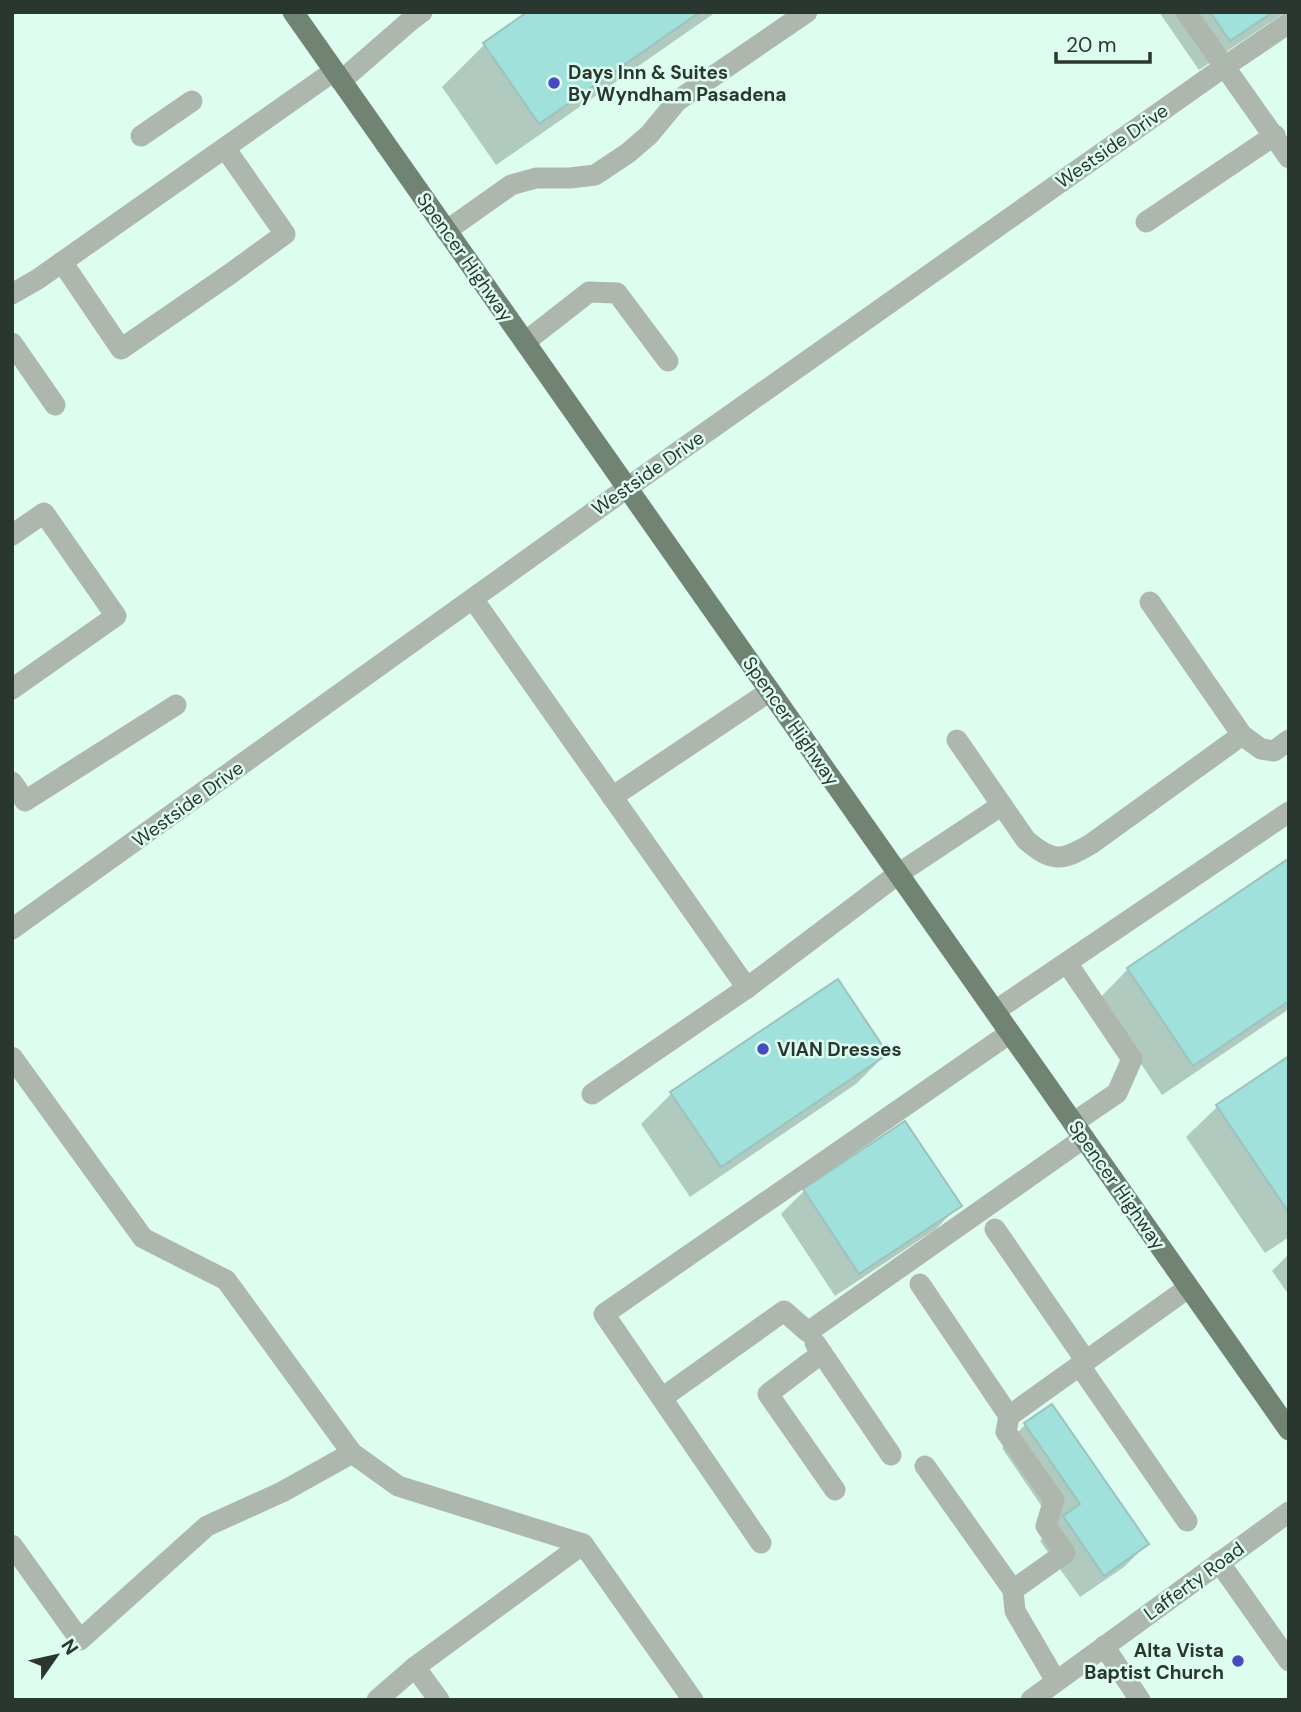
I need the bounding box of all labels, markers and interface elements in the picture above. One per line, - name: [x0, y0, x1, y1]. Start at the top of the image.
- scale bar: [1056, 21, 1150, 65]
- text: 20 m: [1066, 31, 1117, 59]
- place label: Days Inn & Suites By Wyndham Pasadena: [568, 60, 786, 107]
- marker: Days Inn & Suites By Wyndham Pasadena: [546, 75, 562, 91]
- street label: Westside Drive: [1051, 98, 1173, 194]
- street label: Spencer Highway: [411, 188, 519, 327]
- street label: Westside Drive: [587, 425, 709, 521]
- street label: Spencer Highway: [737, 652, 845, 791]
- street label: Westside Drive: [127, 755, 249, 853]
- place label: VIAN Dresses: [777, 1037, 902, 1062]
- marker: VIAN Dresses: [755, 1041, 771, 1057]
- street label: Spencer Highway: [1063, 1116, 1171, 1255]
- street label: Lafferty Road: [1139, 1536, 1249, 1626]
- north arrow: [21, 1621, 91, 1691]
- text: N: [55, 1634, 84, 1660]
- place label: Alta Vista Baptist Church: [1084, 1638, 1224, 1685]
- marker: Alta Vista Baptist Church: [1230, 1653, 1246, 1669]

